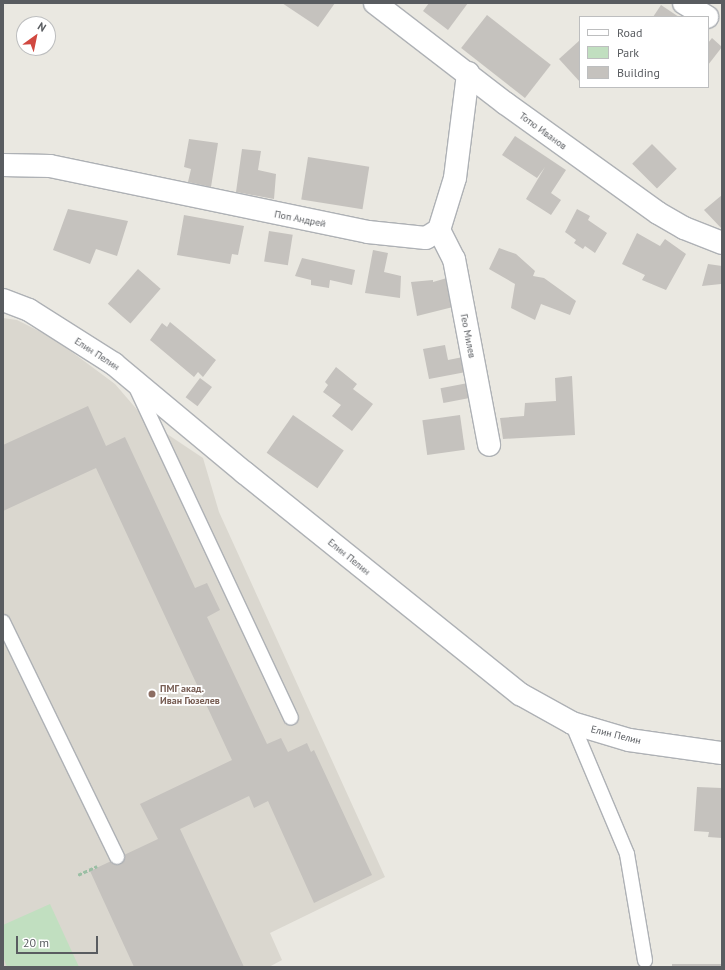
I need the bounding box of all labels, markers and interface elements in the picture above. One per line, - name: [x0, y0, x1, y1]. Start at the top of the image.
- north arrow: [16, 16, 56, 56]
- legend: [579, 16, 709, 88]
- text: N: [35, 19, 49, 35]
- text: Road: [617, 25, 642, 40]
- text: Park: [617, 45, 639, 60]
- text: Building: [617, 65, 660, 80]
- street label: Тотю Иванов: [517, 110, 569, 152]
- street label: Поп Андрей: [273, 208, 327, 230]
- street label: Гео Милев: [458, 313, 478, 359]
- street label: Елин Пелин: [72, 335, 122, 373]
- street label: Елин Пелин: [325, 536, 373, 578]
- place label: ПМГ акад. Иван Гюзелев: [160, 682, 220, 706]
- marker: ПМГ акад. Иван Гюзелев: [147, 689, 157, 699]
- street label: Елин Пелин: [590, 723, 642, 747]
- scale bar: [18, 928, 100, 954]
- text: 20 m: [23, 935, 49, 950]

